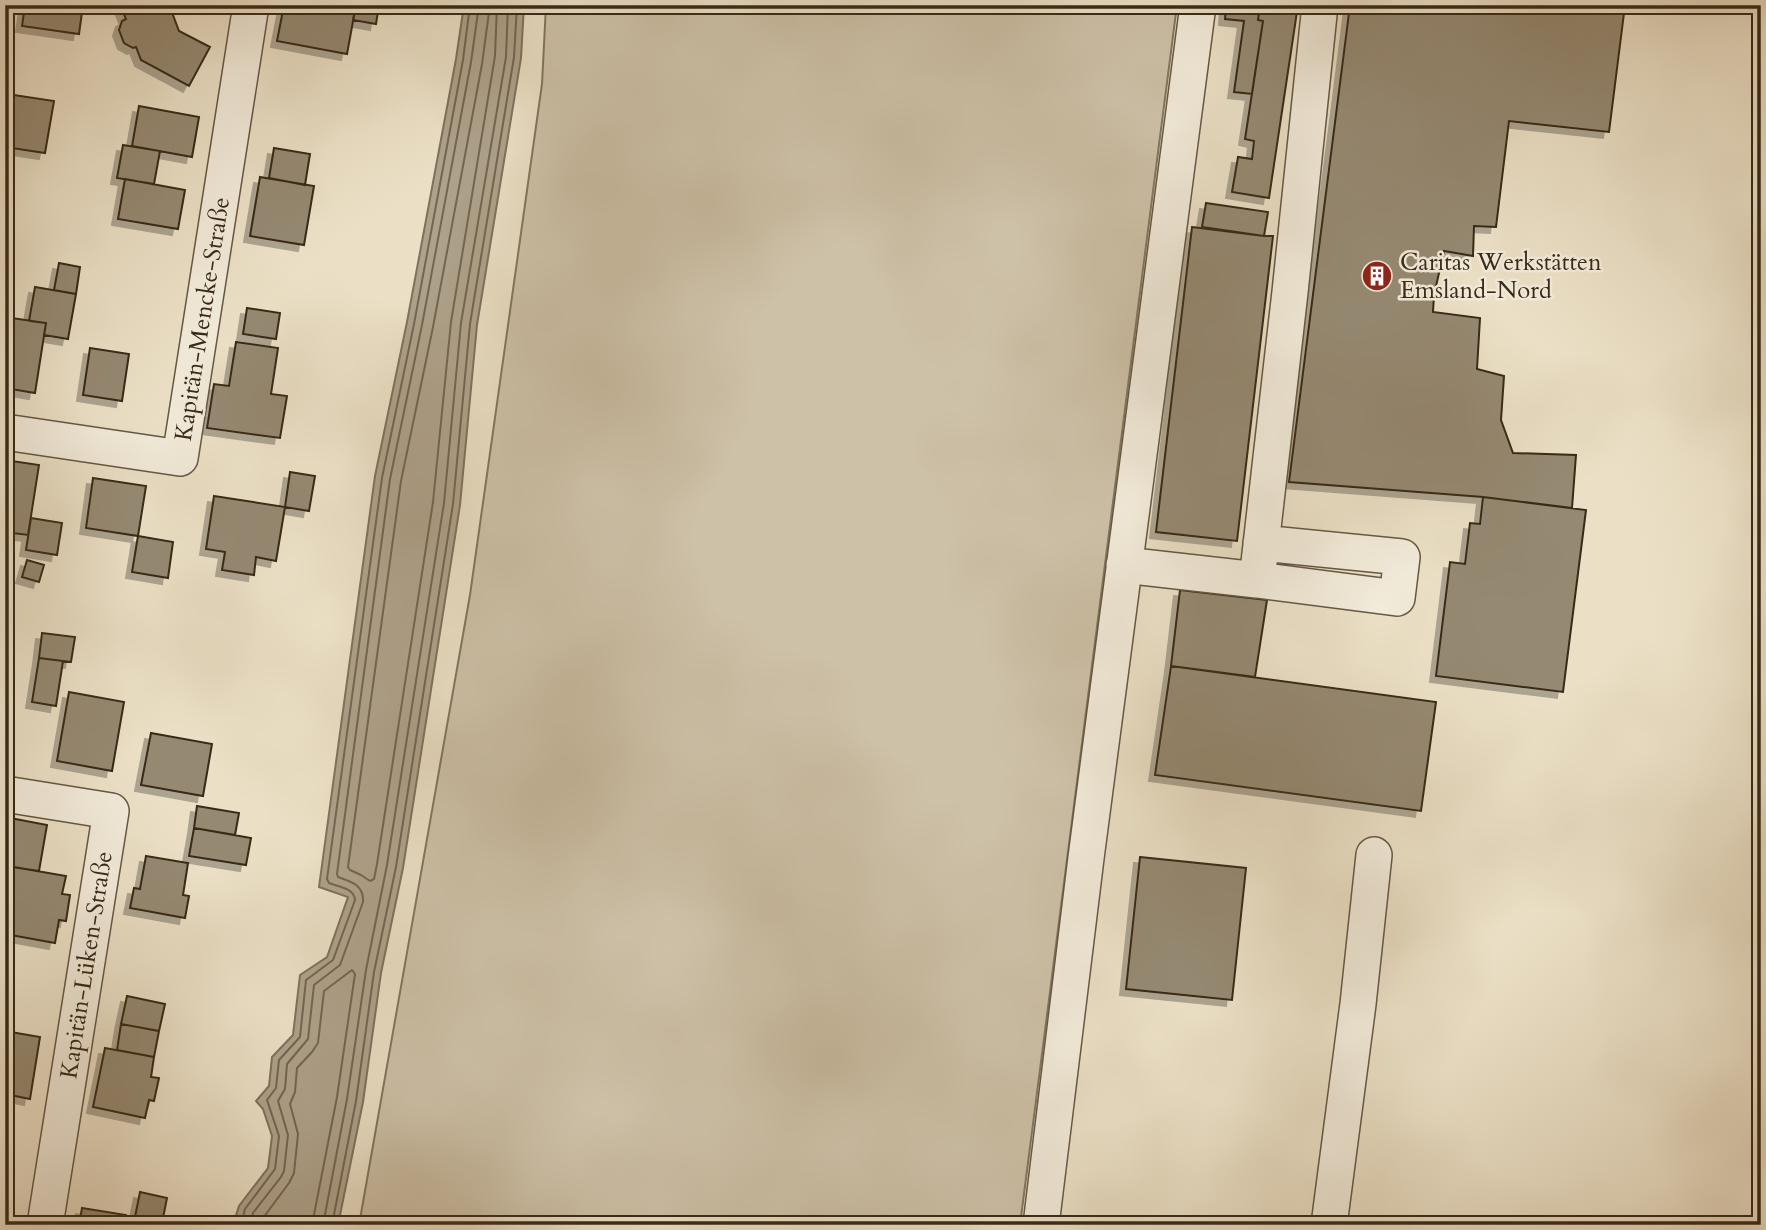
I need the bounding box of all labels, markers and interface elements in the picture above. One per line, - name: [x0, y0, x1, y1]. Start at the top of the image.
- street label: Kapitän-Mencke-Straße: [167, 195, 238, 443]
- place label: Caritas Werkstätten Emsland-Nord: [1400, 246, 1602, 307]
- building icon: Caritas Werkstätten Emsland-Nord: [1360, 259, 1394, 293]
- street label: Kapitän-Lüken-Straße: [52, 849, 121, 1081]

